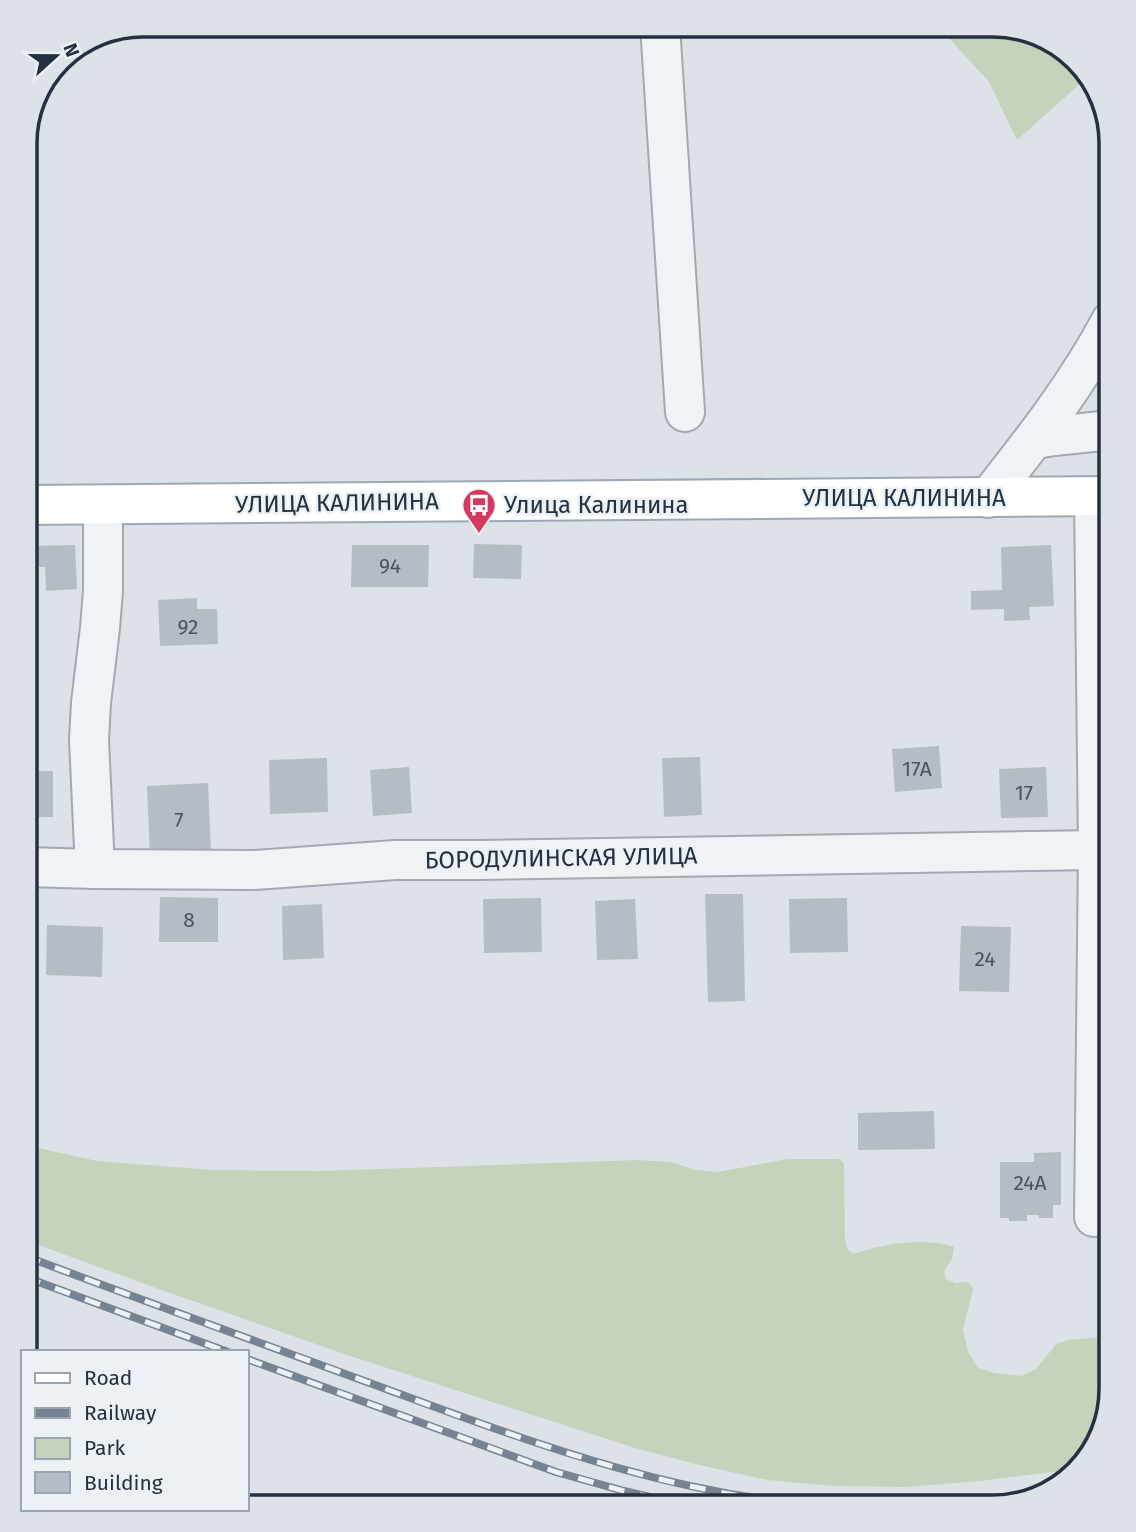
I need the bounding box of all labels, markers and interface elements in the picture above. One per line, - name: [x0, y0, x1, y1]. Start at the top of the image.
- north arrow: [21, 21, 91, 91]
- text: N: [58, 40, 84, 60]
- street label: УЛИЦА КАЛИНИНА: [802, 484, 1006, 512]
- bus stop icon: Улица Калинина: [460, 486, 498, 535]
- street label: УЛИЦА КАЛИНИНА: [235, 487, 439, 519]
- place label: Улица Калинина: [504, 491, 689, 519]
- house number: 94: [379, 553, 401, 579]
- house number: 92: [178, 614, 198, 640]
- house number: 17А: [902, 756, 932, 782]
- house number: 17: [1015, 780, 1033, 806]
- house number: 7: [174, 807, 184, 833]
- street label: БОРОДУЛИНСКАЯ УЛИЦА: [424, 842, 698, 874]
- house number: 8: [183, 907, 195, 933]
- house number: 24: [975, 946, 996, 972]
- house number: 24А: [1013, 1170, 1047, 1196]
- legend: [21, 1350, 248, 1511]
- text: Road: [84, 1365, 132, 1391]
- text: Railway: [84, 1400, 157, 1426]
- text: Park: [84, 1435, 126, 1461]
- text: Building: [84, 1470, 163, 1496]

